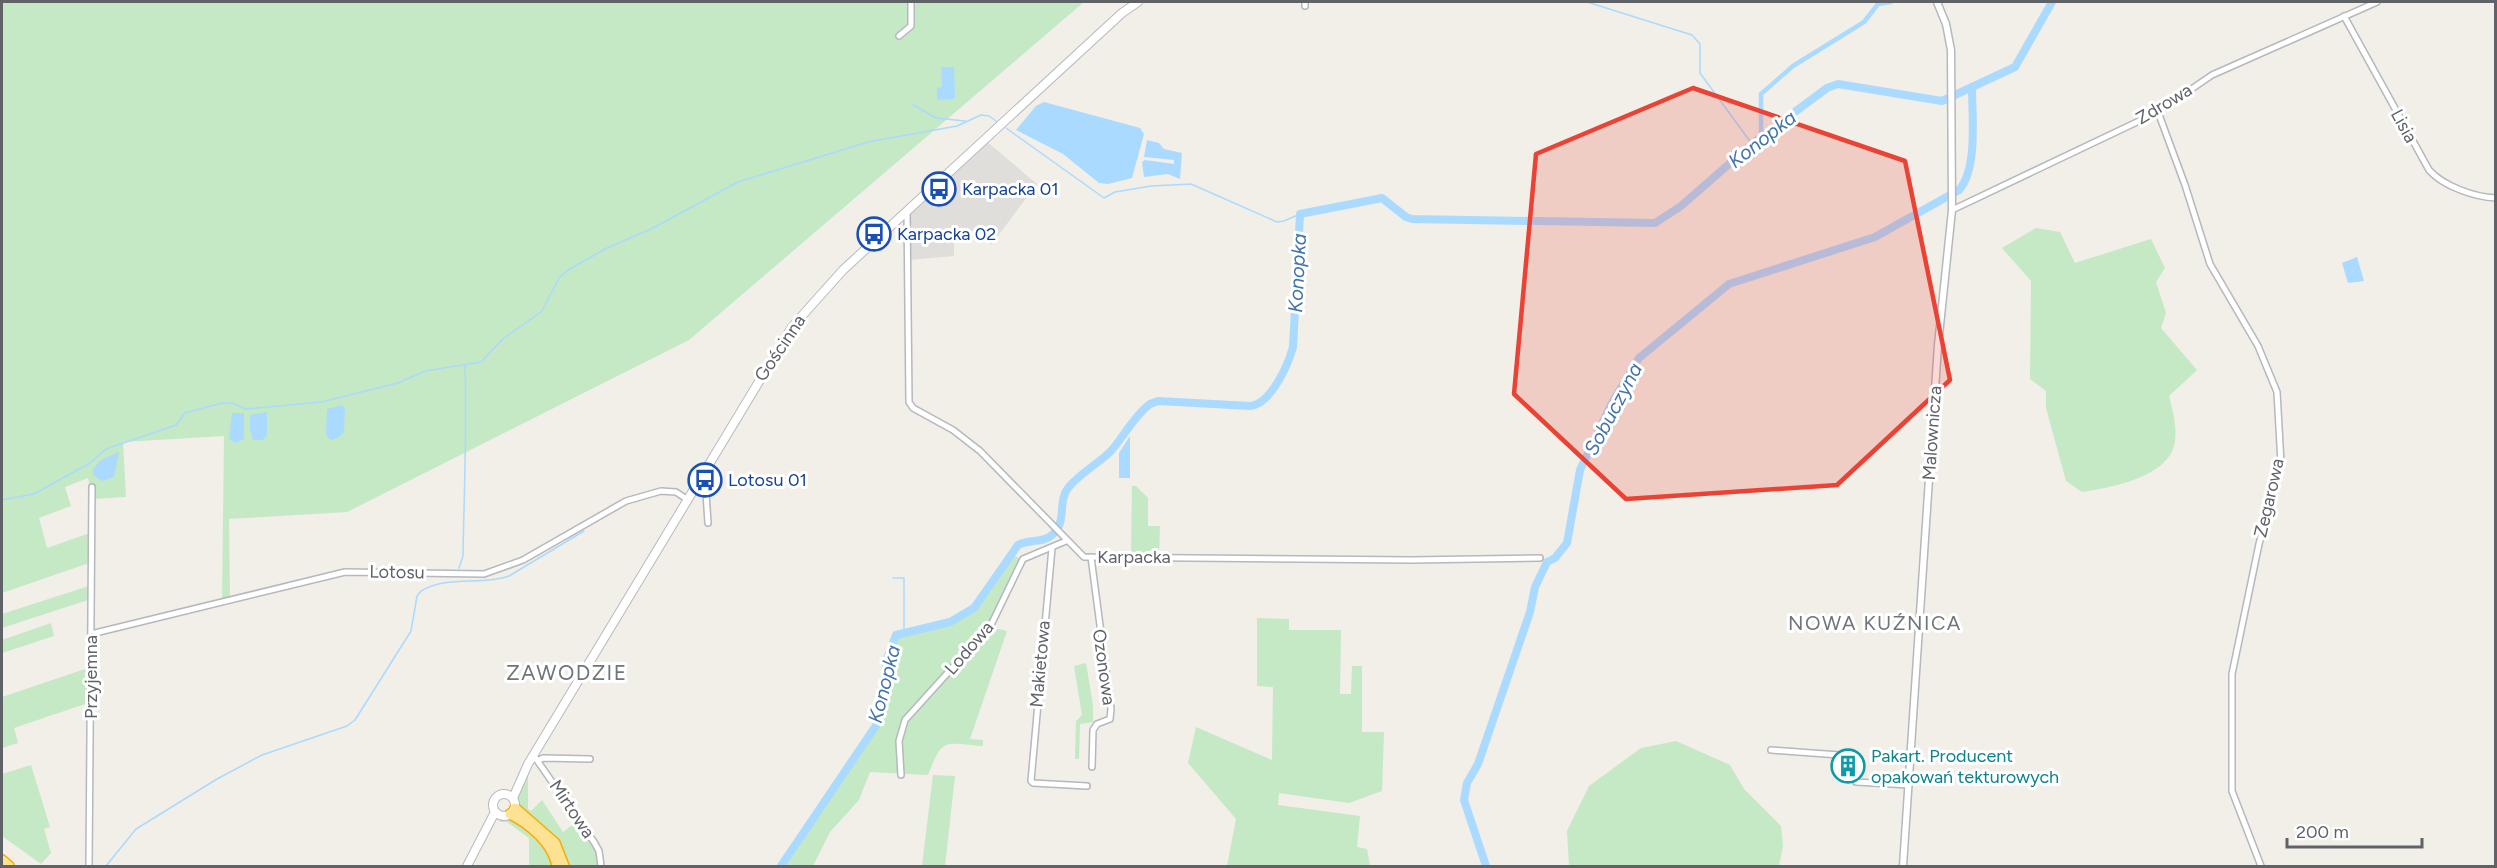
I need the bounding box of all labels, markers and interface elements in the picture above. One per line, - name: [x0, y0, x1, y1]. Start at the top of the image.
- street label: Zdrowa: [2132, 79, 2196, 129]
- water label: Konopka: [1723, 105, 1801, 173]
- street label: Lisia: [2386, 105, 2422, 147]
- bus stop icon: Karpacka 01: [921, 171, 957, 207]
- place label: Karpacka 01: [962, 178, 1059, 200]
- bus stop icon: Karpacka 02: [856, 216, 892, 252]
- place label: Karpacka 02: [897, 223, 996, 245]
- water label: Konopka: [1283, 232, 1311, 313]
- street label: Gościnna: [750, 310, 810, 386]
- water label: Sobuczyna: [1579, 359, 1647, 459]
- street label: Malownicza: [1918, 385, 1946, 481]
- street label: Zegarowa: [2249, 456, 2289, 540]
- bus stop icon: Lotosu 01: [687, 462, 723, 498]
- place label: Lotosu 01: [728, 469, 807, 491]
- street label: Karpacka: [1097, 546, 1171, 568]
- street label: Lotosu: [369, 561, 425, 583]
- district label: NOWA KUŹNICA: [1788, 611, 1962, 635]
- street label: Lodowa: [940, 617, 998, 679]
- street label: Makietowa: [1025, 620, 1055, 708]
- street label: Ozonowa: [1088, 628, 1120, 706]
- street label: Przyjemna: [80, 635, 102, 719]
- water label: Konopka: [863, 642, 905, 725]
- district label: ZAWODZIE: [506, 660, 628, 685]
- place label: Pakart. Producent opakowań tekturowych: [1871, 745, 2059, 788]
- building icon: Pakart. Producent opakowań tekturowych: [1830, 748, 1866, 784]
- street label: Mirtowa: [545, 776, 599, 842]
- scale bar: [2287, 811, 2422, 849]
- text: 200 m: [2296, 821, 2349, 843]

